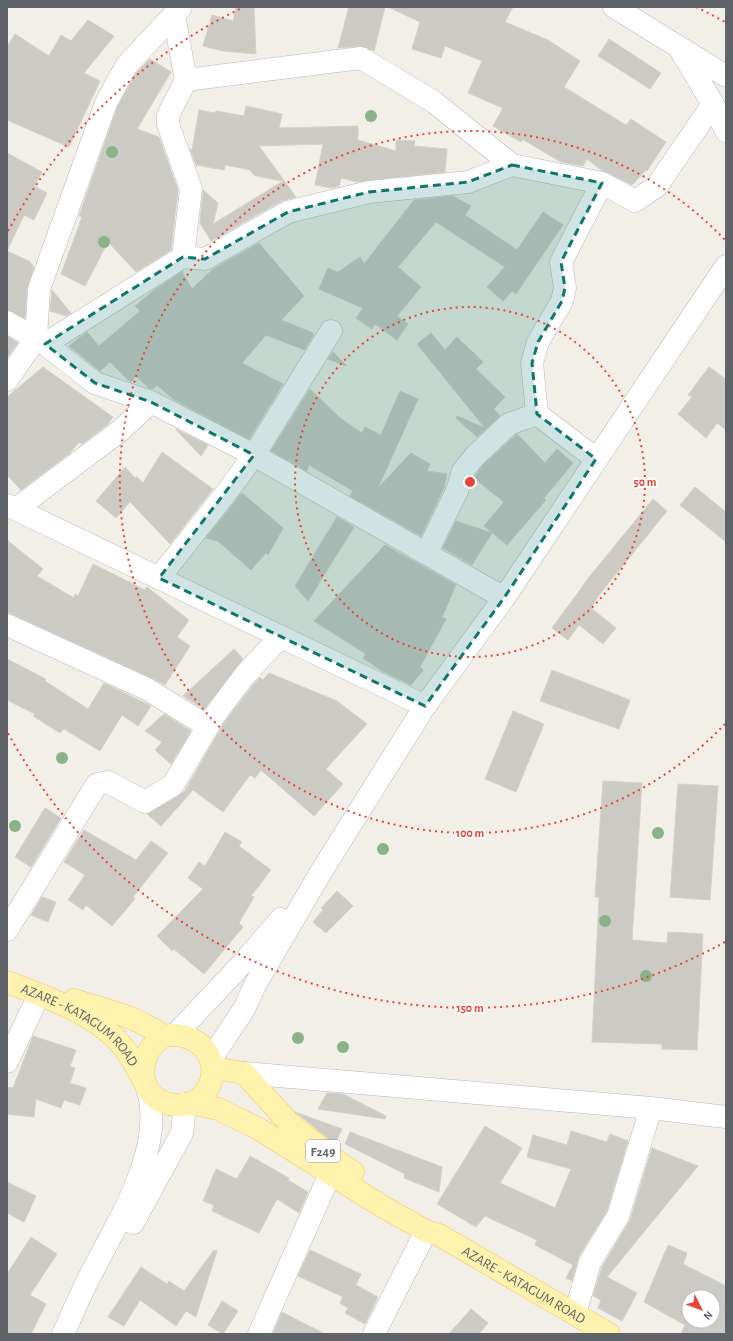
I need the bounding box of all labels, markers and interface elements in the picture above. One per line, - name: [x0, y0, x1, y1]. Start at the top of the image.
- centre of rings: [463, 475, 477, 489]
- text: 50 m: [634, 476, 657, 488]
- text: 100 m: [456, 827, 484, 839]
- street label: AZARE - KATAGUM ROAD: [19, 982, 140, 1069]
- text: 150 m: [456, 1002, 484, 1014]
- road number: F249: [306, 1140, 340, 1162]
- street label: AZARE - KATAGUM ROAD: [460, 1244, 588, 1327]
- north arrow: [681, 1289, 721, 1329]
- text: N: [701, 1309, 715, 1322]

